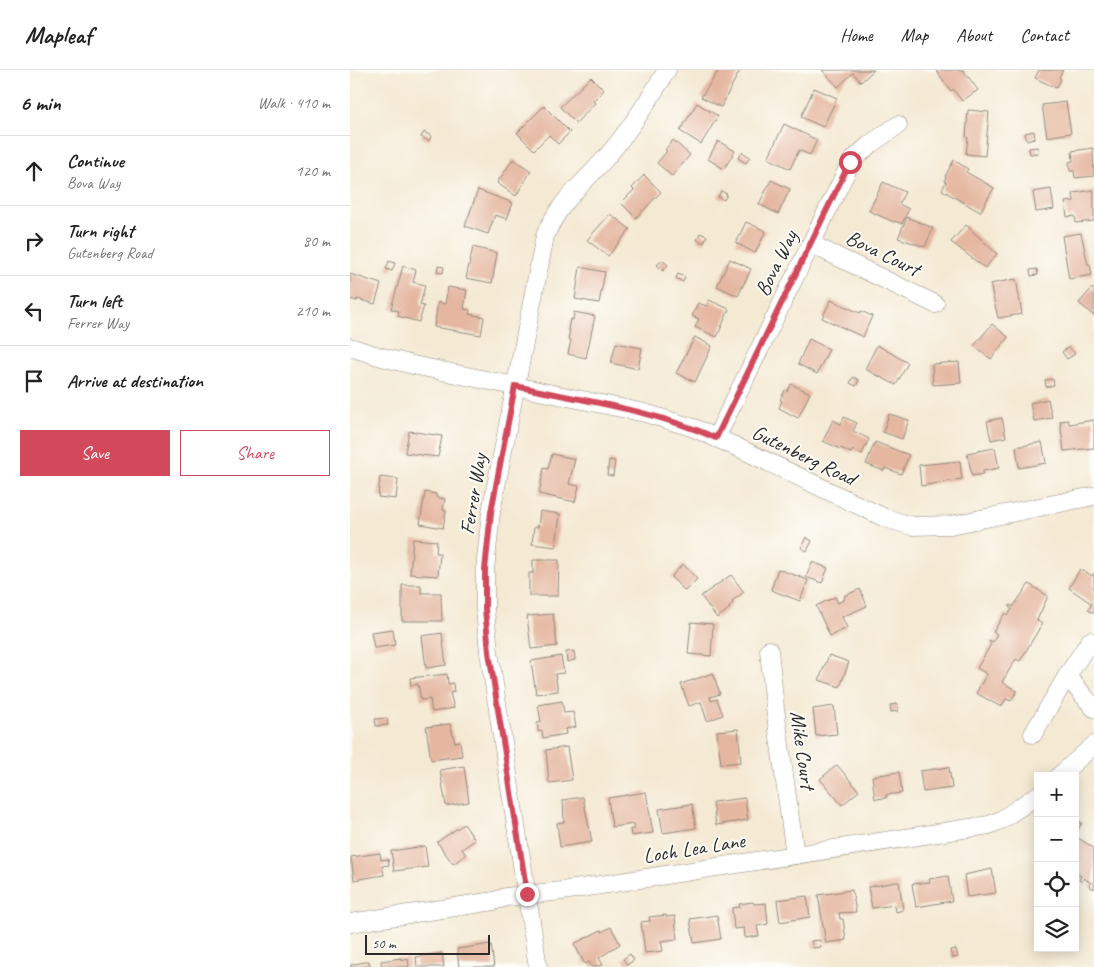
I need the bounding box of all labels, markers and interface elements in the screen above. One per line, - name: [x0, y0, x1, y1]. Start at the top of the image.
- text: Mapleaf: [25, 20, 92, 50]
- text: Home: [840, 24, 873, 46]
- text: Map: [901, 24, 928, 46]
- text: About: [956, 24, 992, 46]
- text: Contact: [1020, 24, 1069, 46]
- text: 6 min: [20, 90, 61, 116]
- text: Walk · 410 m: [258, 93, 330, 113]
- text: Continue: [67, 149, 124, 173]
- route start: [839, 151, 862, 174]
- icon: ahead: [20, 157, 48, 185]
- text: 120 m: [296, 161, 330, 181]
- text: Bova Way: [67, 173, 120, 193]
- text: Turn right: [67, 219, 134, 243]
- street label: Bova Way: [749, 224, 804, 300]
- street label: Bova Court: [842, 224, 927, 283]
- icon: right: [20, 227, 48, 255]
- text: 80 m: [303, 231, 330, 251]
- text: Gutenberg Road: [67, 243, 153, 263]
- text: Turn left: [67, 289, 122, 313]
- icon: left: [20, 297, 48, 325]
- text: 210 m: [296, 301, 330, 321]
- text: Ferrer Way: [67, 313, 129, 333]
- icon: arrive: [20, 367, 48, 395]
- text: Arrive at destination: [67, 369, 203, 393]
- street label: Gutenberg Road: [748, 419, 863, 493]
- button: Save: [20, 430, 170, 476]
- button: Share: [180, 430, 330, 476]
- street label: Ferrer Way: [454, 450, 493, 536]
- street label: Mike Court: [785, 709, 822, 794]
- map controls: [1034, 772, 1079, 952]
- button: +: [1034, 772, 1079, 817]
- button: −: [1034, 817, 1079, 862]
- street label: Loch Lea Lane: [641, 827, 748, 869]
- button: locate: [1034, 862, 1079, 907]
- route end: [516, 883, 539, 906]
- button: layers: [1034, 907, 1079, 952]
- scale bar: [365, 932, 490, 955]
- text: 50 m: [372, 935, 396, 952]

